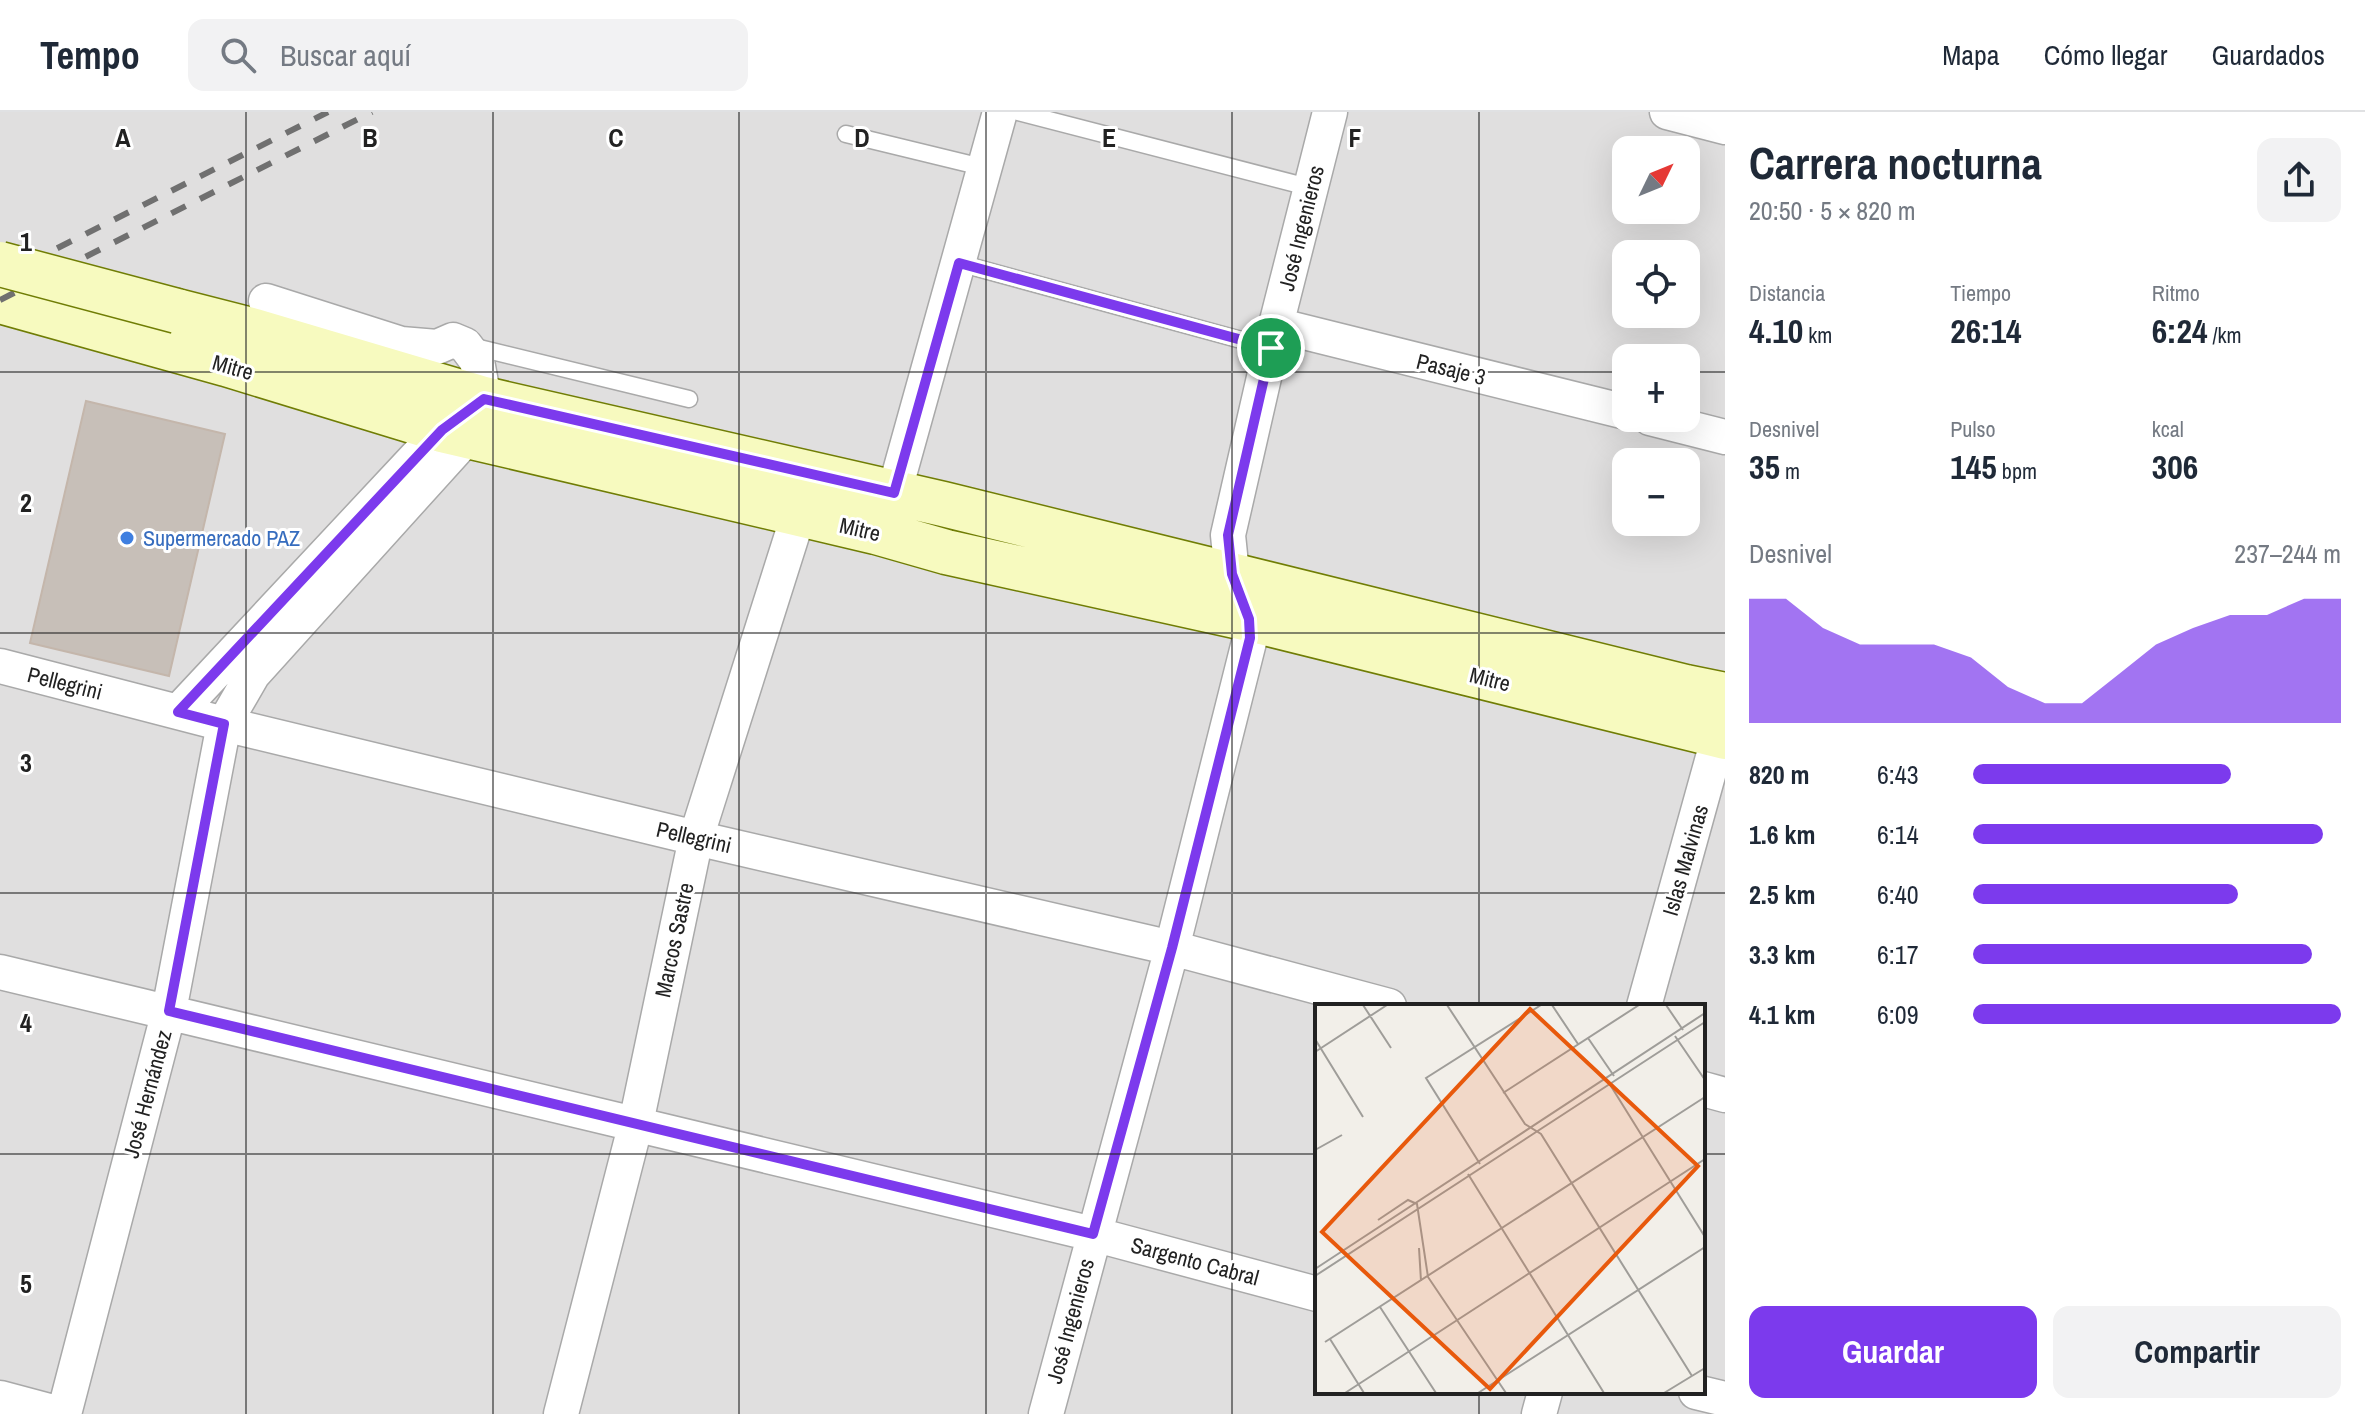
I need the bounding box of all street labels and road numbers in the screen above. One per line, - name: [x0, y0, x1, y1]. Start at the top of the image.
- street label: José Ingenieros: [1271, 162, 1331, 294]
- street label: Pasaje 3: [1413, 346, 1489, 392]
- street label: Mitre: [209, 347, 257, 387]
- street label: Mitre: [837, 510, 883, 548]
- street label: Pellegrini: [24, 659, 106, 707]
- street label: Mitre: [1466, 659, 1514, 699]
- street label: Islas Malvinas: [1655, 801, 1715, 919]
- street label: Pellegrini: [653, 814, 735, 860]
- street label: Marcos Sastre: [647, 880, 701, 1000]
- street label: José Hernández: [116, 1027, 178, 1161]
- street label: Sargento Cabral: [1128, 1230, 1262, 1292]
- street label: José Ingenieros: [1039, 1255, 1101, 1387]

